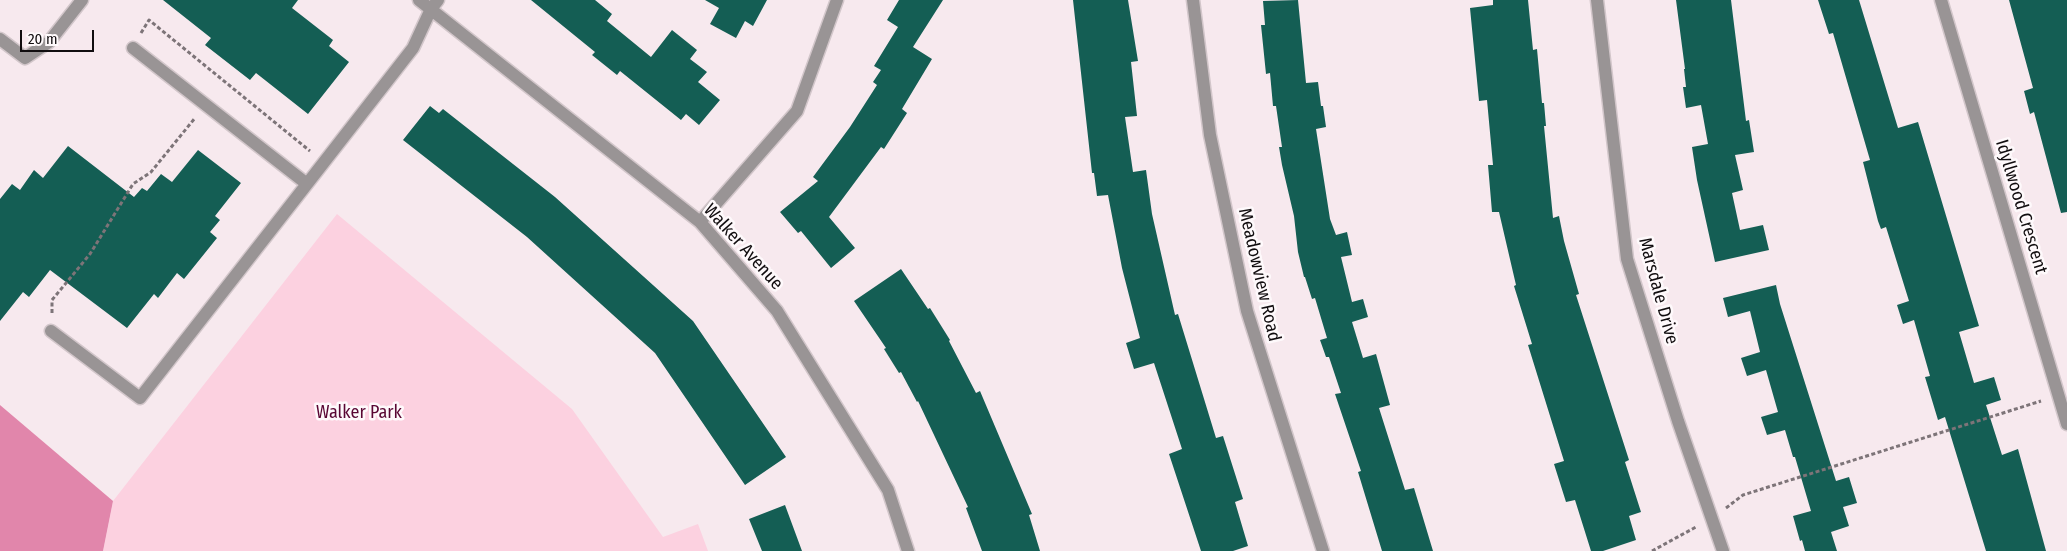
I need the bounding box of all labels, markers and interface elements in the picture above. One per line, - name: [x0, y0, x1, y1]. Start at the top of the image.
- scale bar: [22, 20, 96, 52]
- text: 20 m: [28, 30, 58, 48]
- street label: Idyllwood Crescent: [1990, 137, 2052, 277]
- street label: Walker Avenue: [699, 200, 787, 294]
- street label: Meadowview Road: [1233, 206, 1285, 344]
- street label: Marsdale Drive: [1633, 235, 1683, 347]
- park label: Walker Park: [316, 402, 402, 424]

